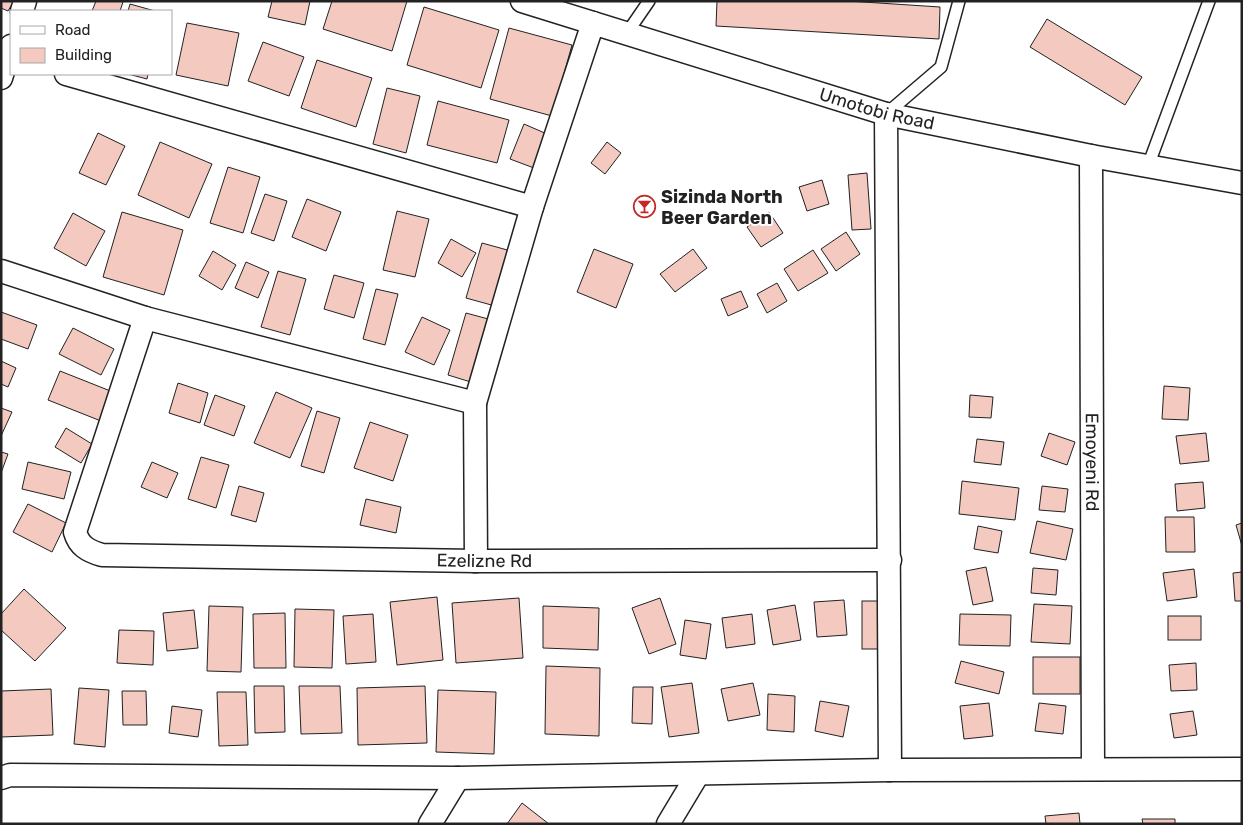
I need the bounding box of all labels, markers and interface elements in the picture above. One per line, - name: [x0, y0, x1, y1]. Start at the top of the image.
- legend: [10, 10, 172, 75]
- text: Road: [55, 21, 91, 39]
- text: Building: [55, 46, 112, 64]
- street label: Umotobi Road: [816, 83, 936, 135]
- place label: Sizinda North Beer Garden: [661, 186, 783, 229]
- bar icon: Sizinda North Beer Garden: [633, 195, 657, 219]
- street label: Emoyeni Rd: [1081, 413, 1103, 511]
- street label: Ezelizne Rd: [436, 549, 532, 572]

